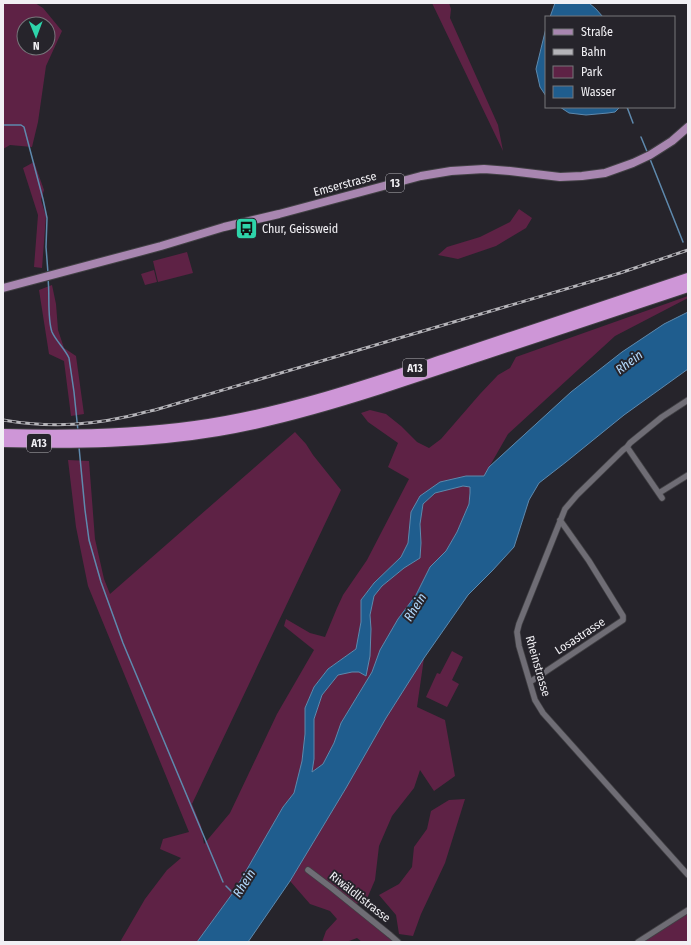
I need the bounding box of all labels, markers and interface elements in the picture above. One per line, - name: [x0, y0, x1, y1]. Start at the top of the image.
- north arrow: [16, 16, 56, 56]
- legend: [545, 16, 675, 108]
- text: Straße: [581, 25, 613, 39]
- text: N: [33, 39, 40, 52]
- text: Bahn: [581, 45, 606, 59]
- text: Park: [581, 65, 603, 79]
- text: Wasser: [581, 85, 616, 99]
- street label: Emserstrasse: [312, 169, 378, 199]
- road number: 13: [386, 174, 404, 192]
- bus stop icon: Chur, Geissweid: [234, 216, 260, 242]
- place label: Chur, Geissweid: [262, 222, 338, 236]
- water label: Rhein: [612, 347, 646, 377]
- road number: A13: [403, 359, 427, 377]
- road number: A13: [27, 434, 51, 452]
- water label: Rhein: [401, 590, 429, 624]
- street label: Losastrasse: [552, 615, 608, 657]
- street label: Rheinstrasse: [523, 634, 553, 698]
- water label: Rhein: [230, 866, 258, 900]
- street label: Riwäldlistrasse: [327, 869, 393, 925]

